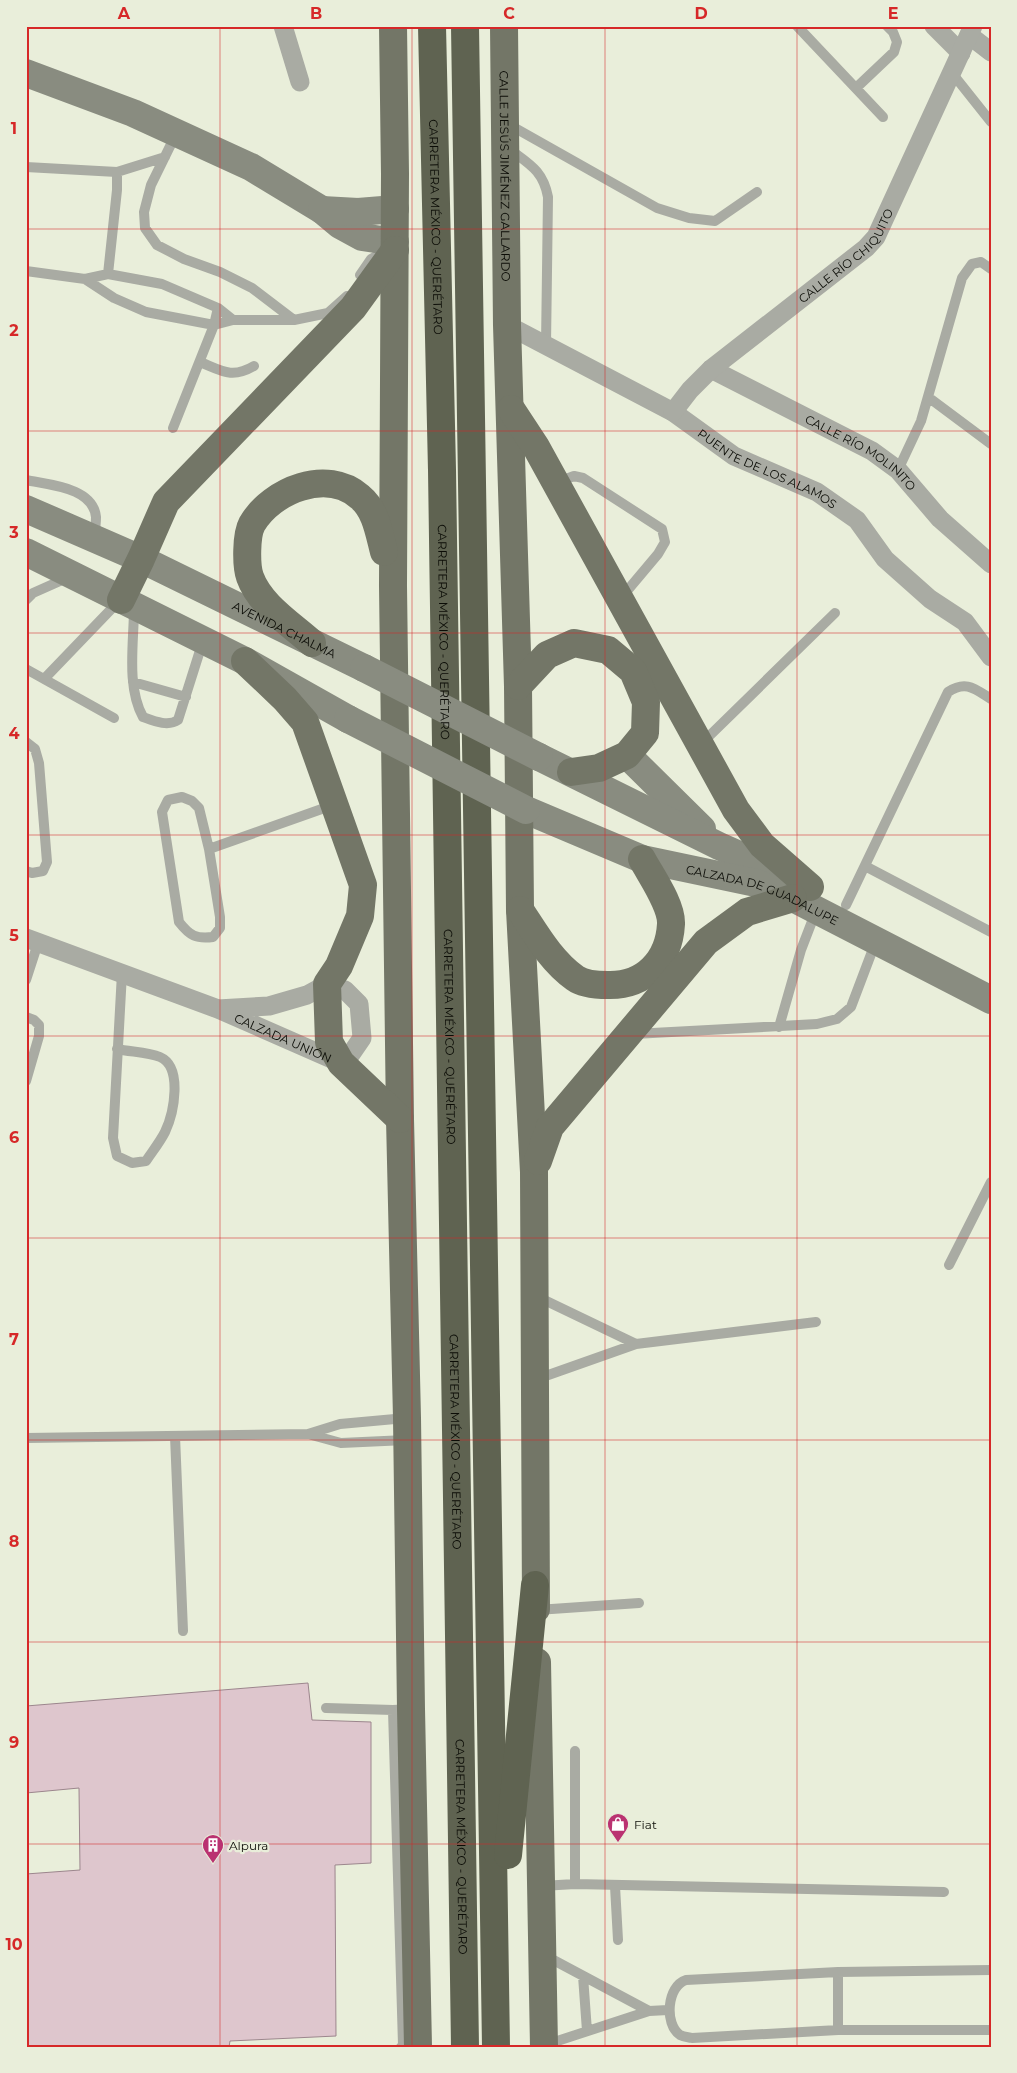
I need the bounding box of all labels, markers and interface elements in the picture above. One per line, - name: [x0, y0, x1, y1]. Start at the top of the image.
- text: A: [117, 4, 131, 23]
- text: B: [310, 4, 322, 23]
- text: C: [503, 4, 515, 23]
- text: D: [694, 4, 708, 23]
- text: E: [888, 4, 898, 23]
- street label: CALLE JESÚS JIMÉNEZ GALLARDO: [497, 70, 514, 282]
- text: 1: [11, 119, 17, 138]
- street label: CARRETERA MÉXICO - QUERÉTARO: [427, 119, 446, 335]
- street label: CALLE RÍO CHIQUITO: [795, 206, 896, 306]
- text: 2: [9, 321, 19, 340]
- street label: CALLE RÍO MOLINITO: [803, 411, 919, 493]
- street label: PUENTE DE LOS ALAMOS: [695, 425, 840, 511]
- text: 3: [8, 523, 19, 542]
- street label: CARRETERA MÉXICO - QUERÉTARO: [435, 524, 453, 740]
- street label: AVENIDA CHALMA: [230, 597, 339, 661]
- text: 4: [8, 724, 20, 743]
- street label: CALZADA DE GUADALUPE: [685, 861, 841, 928]
- text: 5: [9, 926, 19, 945]
- street label: CARRETERA MÉXICO - QUERÉTARO: [441, 929, 459, 1145]
- street label: CALZADA UNIÓN: [232, 1010, 334, 1066]
- text: 6: [9, 1128, 19, 1147]
- text: 7: [9, 1330, 19, 1349]
- street label: CARRETERA MÉXICO - QUERÉTARO: [447, 1334, 465, 1550]
- text: 8: [9, 1532, 19, 1551]
- text: 9: [9, 1733, 19, 1752]
- street label: CARRETERA MÉXICO - QUERÉTARO: [453, 1739, 471, 1955]
- shop icon: Fiat: [606, 1812, 630, 1843]
- place label: Fiat: [634, 1817, 657, 1832]
- building icon: Alpura: [201, 1833, 225, 1864]
- place label: Alpura: [229, 1838, 268, 1853]
- text: 10: [5, 1935, 23, 1954]

